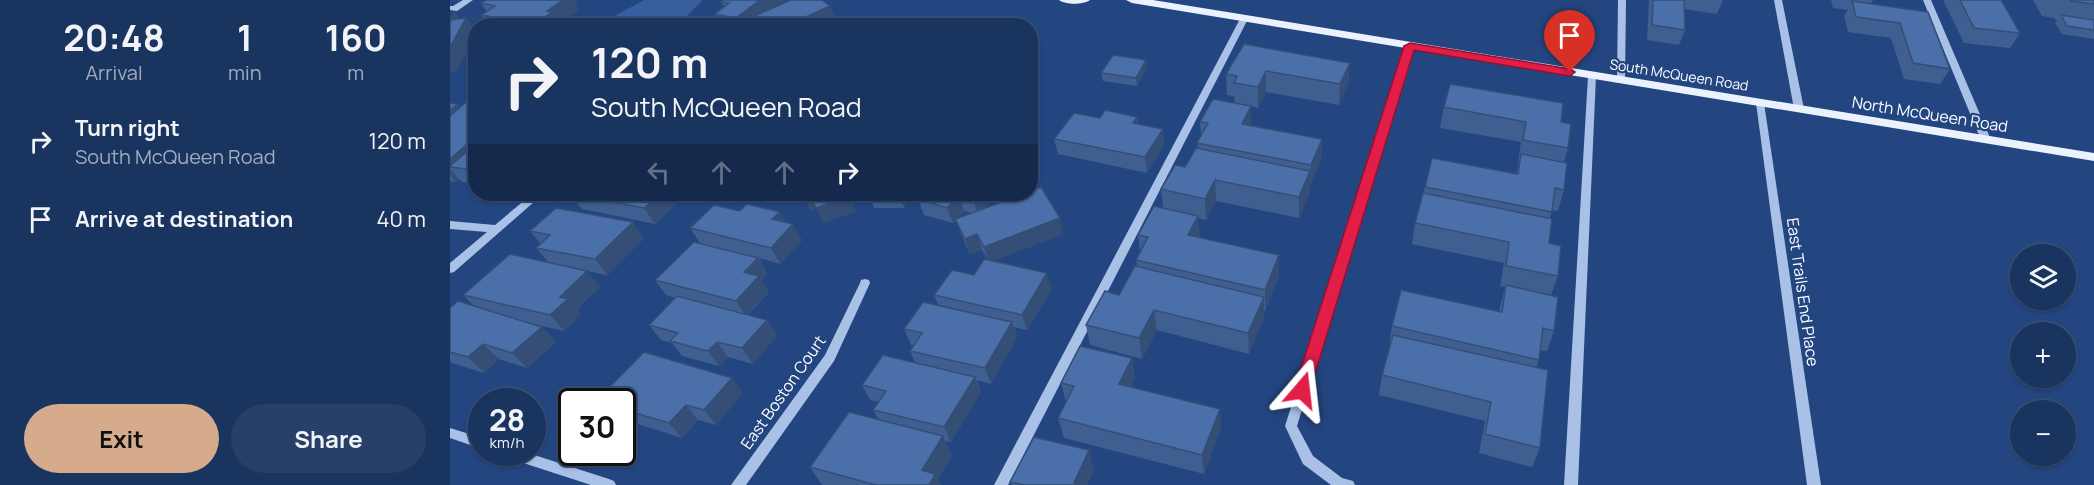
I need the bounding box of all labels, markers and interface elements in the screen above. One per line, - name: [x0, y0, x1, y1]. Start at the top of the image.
- pin: [1544, 10, 1595, 72]
- text: 20:48: [63, 13, 165, 62]
- text: 1: [237, 13, 253, 62]
- text: 160: [325, 13, 387, 62]
- icon: arrive: [1553, 19, 1586, 52]
- text: 120 m: [591, 33, 708, 91]
- icon: right: [492, 42, 570, 120]
- street label: South McQueen Road: [1608, 54, 1750, 95]
- text: Arrival: [85, 59, 143, 86]
- text: min: [228, 59, 262, 86]
- text: m: [347, 59, 364, 86]
- text: South McQueen Road: [591, 88, 862, 125]
- street label: North McQueen Road: [1850, 91, 2010, 137]
- text: Turn right: [75, 113, 180, 143]
- icon: right: [24, 125, 57, 158]
- text: 120 m: [368, 126, 426, 156]
- text: South McQueen Road: [75, 143, 276, 170]
- icon: left: [642, 156, 675, 189]
- icon: ahead: [705, 156, 738, 189]
- icon: ahead: [768, 156, 801, 189]
- icon: right: [831, 156, 864, 189]
- icon: arrive: [24, 203, 57, 236]
- text: Arrive at destination: [75, 204, 293, 234]
- text: 40 m: [377, 204, 426, 234]
- street label: East Trails End Place: [1782, 216, 1824, 368]
- map controls: [2010, 244, 2076, 466]
- button: layers: [2010, 244, 2076, 310]
- button: +: [2010, 322, 2076, 388]
- street label: East Boston Court: [735, 331, 831, 453]
- position arrow: [1270, 358, 1334, 422]
- speed limit sign: 30: [558, 388, 636, 466]
- text: 28: [489, 399, 525, 440]
- button: −: [2010, 400, 2076, 466]
- button: Exit: [24, 404, 219, 473]
- button: Share: [231, 404, 426, 473]
- text: km/h: [490, 432, 524, 453]

